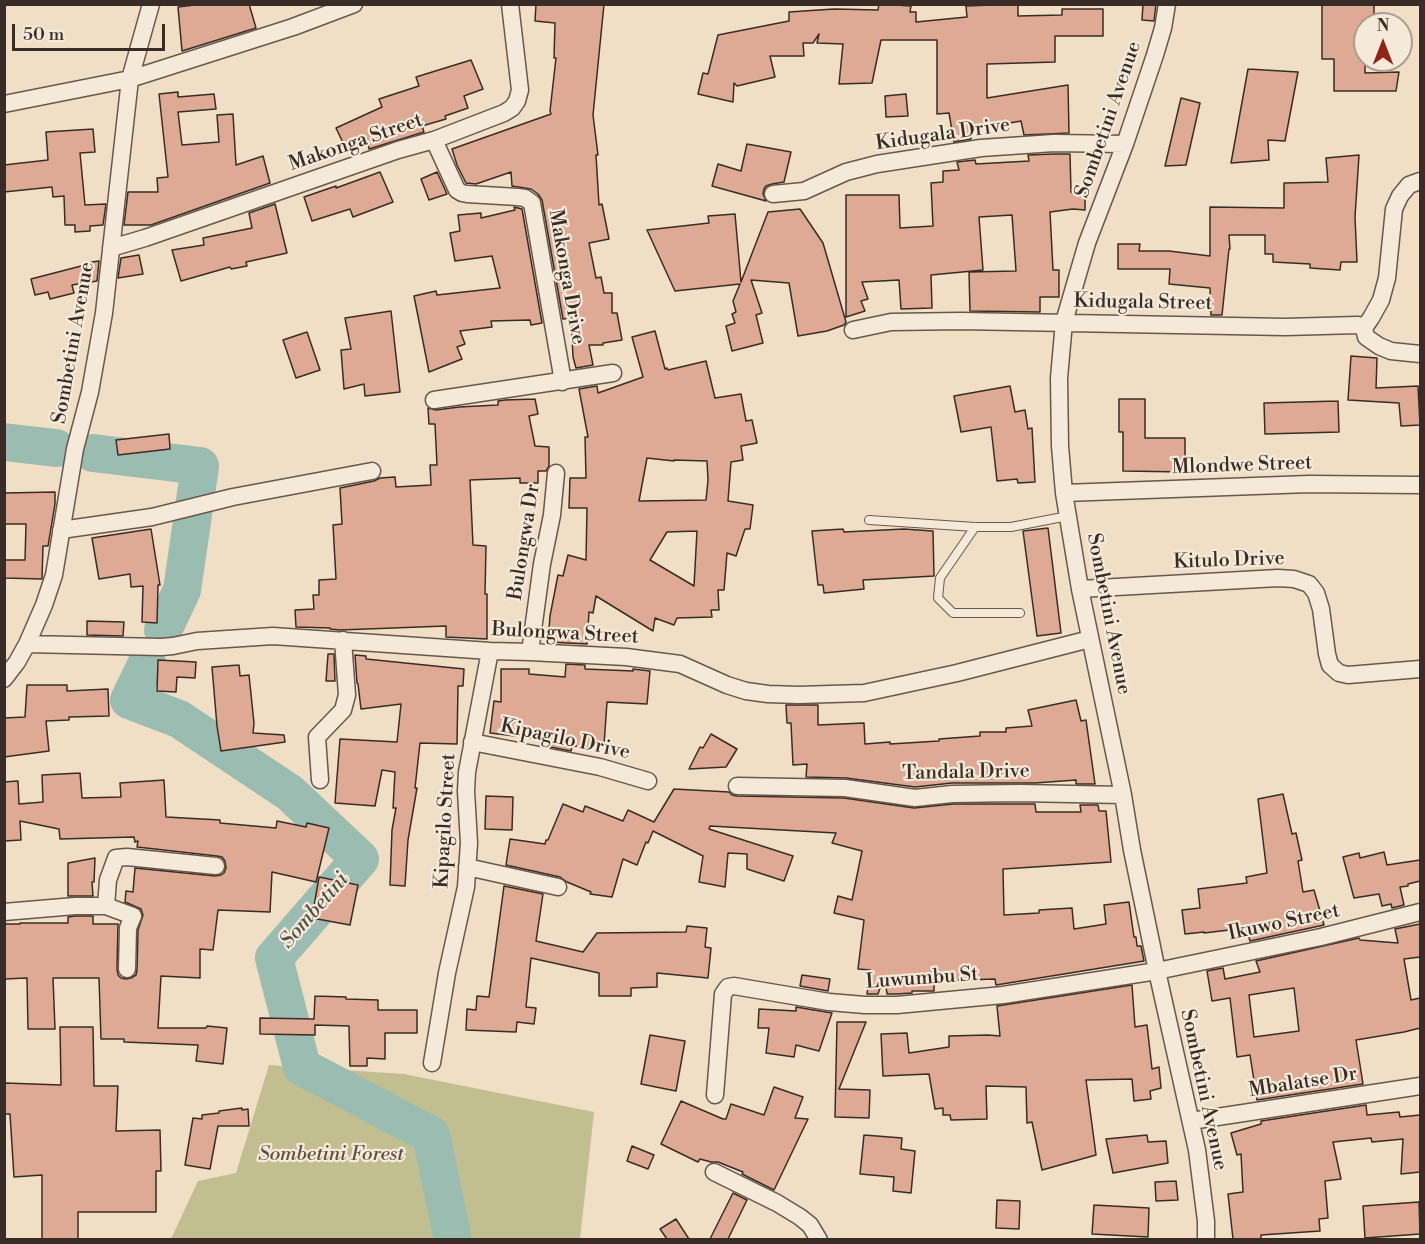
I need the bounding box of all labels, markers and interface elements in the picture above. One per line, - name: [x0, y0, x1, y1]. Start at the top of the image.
- scale bar: [15, 12, 168, 50]
- north arrow: [1353, 12, 1413, 72]
- text: N: [1377, 16, 1389, 36]
- text: 50 m: [23, 23, 64, 46]
- street label: Sombetini Avenue: [1071, 39, 1147, 201]
- street label: Makonga Street: [286, 109, 426, 177]
- street label: Kidugala Drive: [874, 114, 1012, 156]
- street label: Makonga Drive: [542, 208, 590, 346]
- street label: Sombetini Avenue: [48, 260, 100, 426]
- street label: Kidugala Street: [1073, 290, 1213, 316]
- street label: Mlondwe Street: [1171, 452, 1313, 480]
- street label: Bulongwa Dr: [504, 482, 546, 602]
- street label: Sombetini Avenue: [1081, 531, 1135, 697]
- street label: Kitulo Drive: [1173, 547, 1285, 575]
- street label: Bulongwa Street: [491, 618, 639, 650]
- street label: Kipagilo Drive: [498, 715, 632, 765]
- street label: Kipagilo Street: [430, 753, 462, 889]
- street label: Tandala Drive: [902, 760, 1030, 786]
- water label: Sombetini: [275, 868, 355, 954]
- street label: Ikuwo Street: [1226, 899, 1342, 947]
- street label: Luwumbu St: [865, 963, 979, 995]
- street label: Sombetini Avenue: [1174, 1007, 1232, 1173]
- street label: Mbalatse Dr: [1247, 1063, 1359, 1103]
- park label: Sombetini Forest: [258, 1143, 404, 1167]

